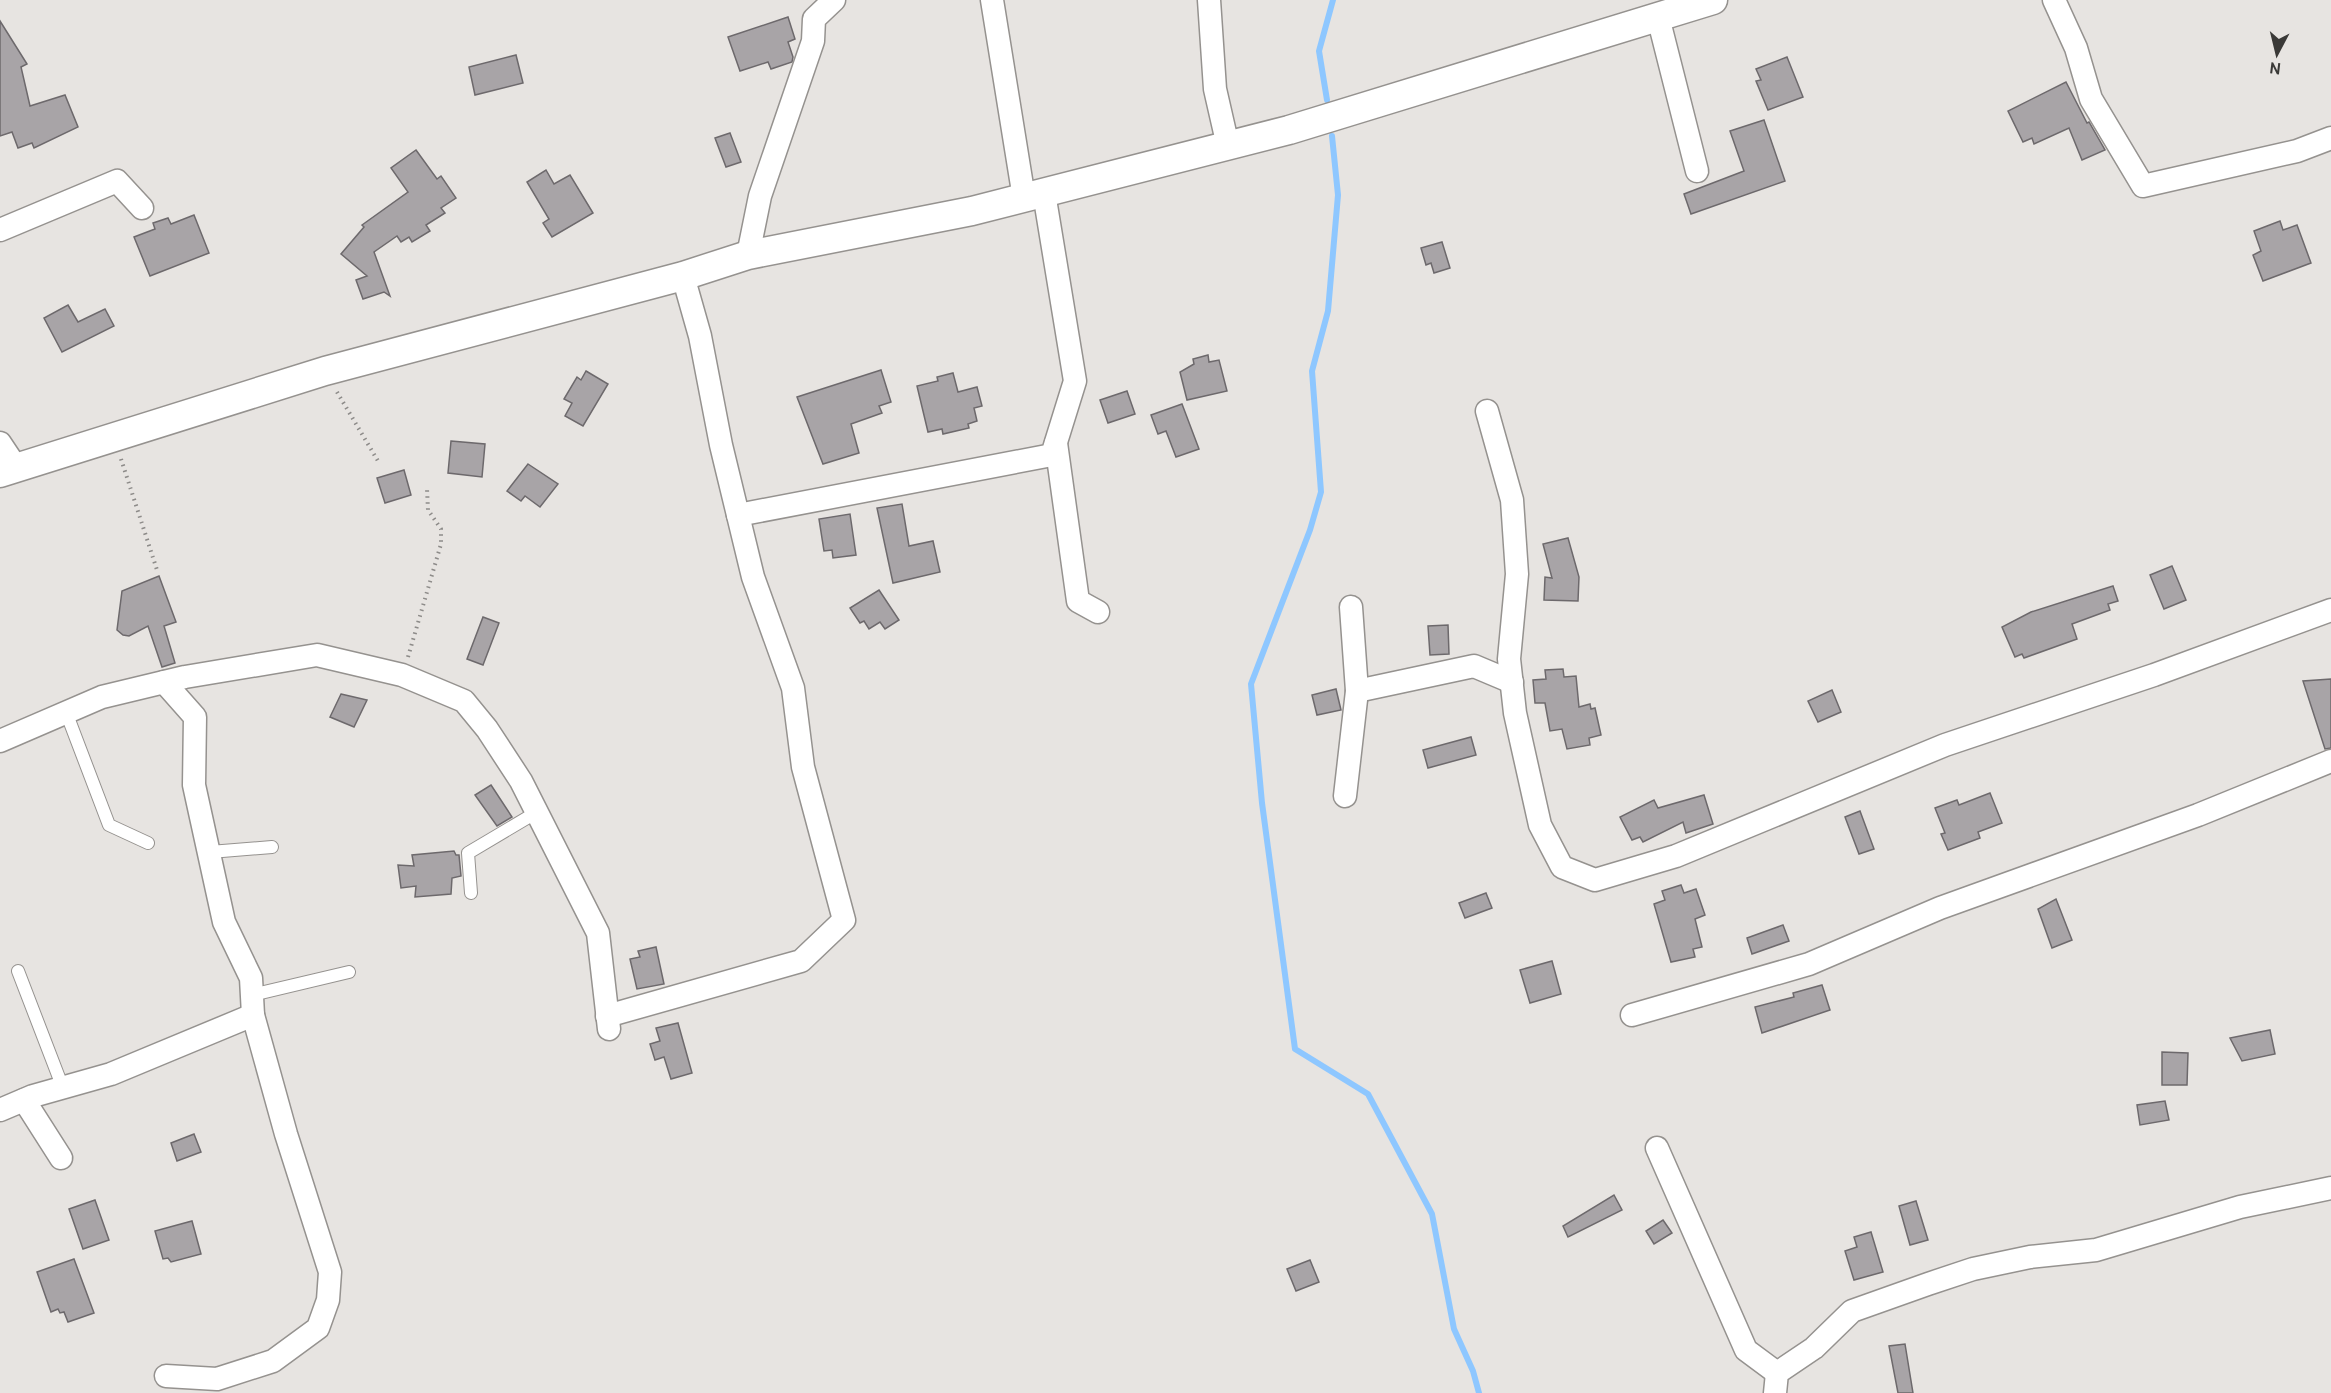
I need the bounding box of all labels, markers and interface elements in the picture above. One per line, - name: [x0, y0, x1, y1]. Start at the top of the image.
- north arrow: [2247, 24, 2307, 84]
- text: N: [2268, 58, 2282, 79]

